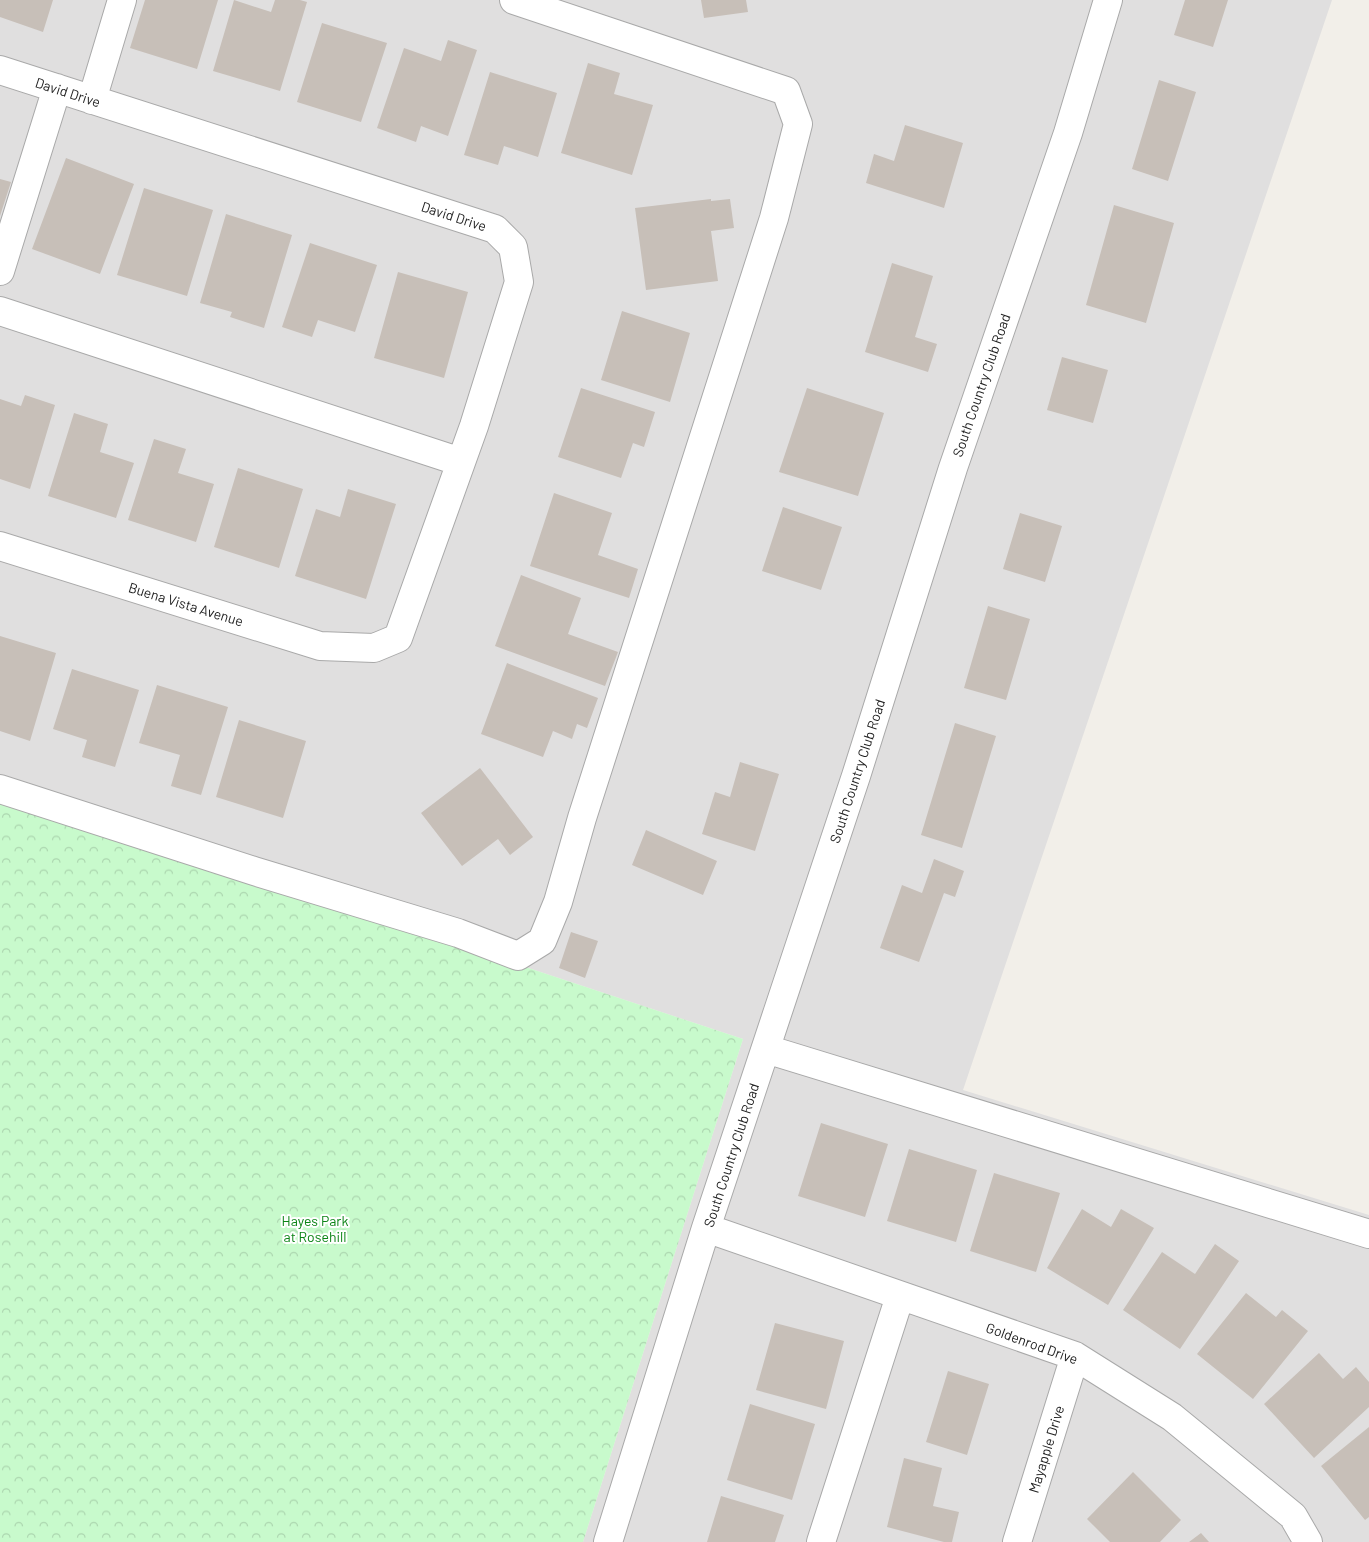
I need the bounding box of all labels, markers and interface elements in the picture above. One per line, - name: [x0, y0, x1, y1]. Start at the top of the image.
- street label: David Drive: [33, 73, 103, 111]
- street label: David Drive: [419, 197, 489, 235]
- street label: South Country Club Road: [948, 311, 1014, 459]
- street label: Buena Vista Avenue: [127, 578, 245, 630]
- street label: South Country Club Road: [826, 697, 888, 845]
- street label: South Country Club Road: [700, 1081, 762, 1229]
- park label: Hayes Park at Rosehill: [282, 1212, 348, 1245]
- street label: Goldenrod Drive: [984, 1319, 1080, 1367]
- street label: Mayapple Drive: [1025, 1403, 1067, 1495]

